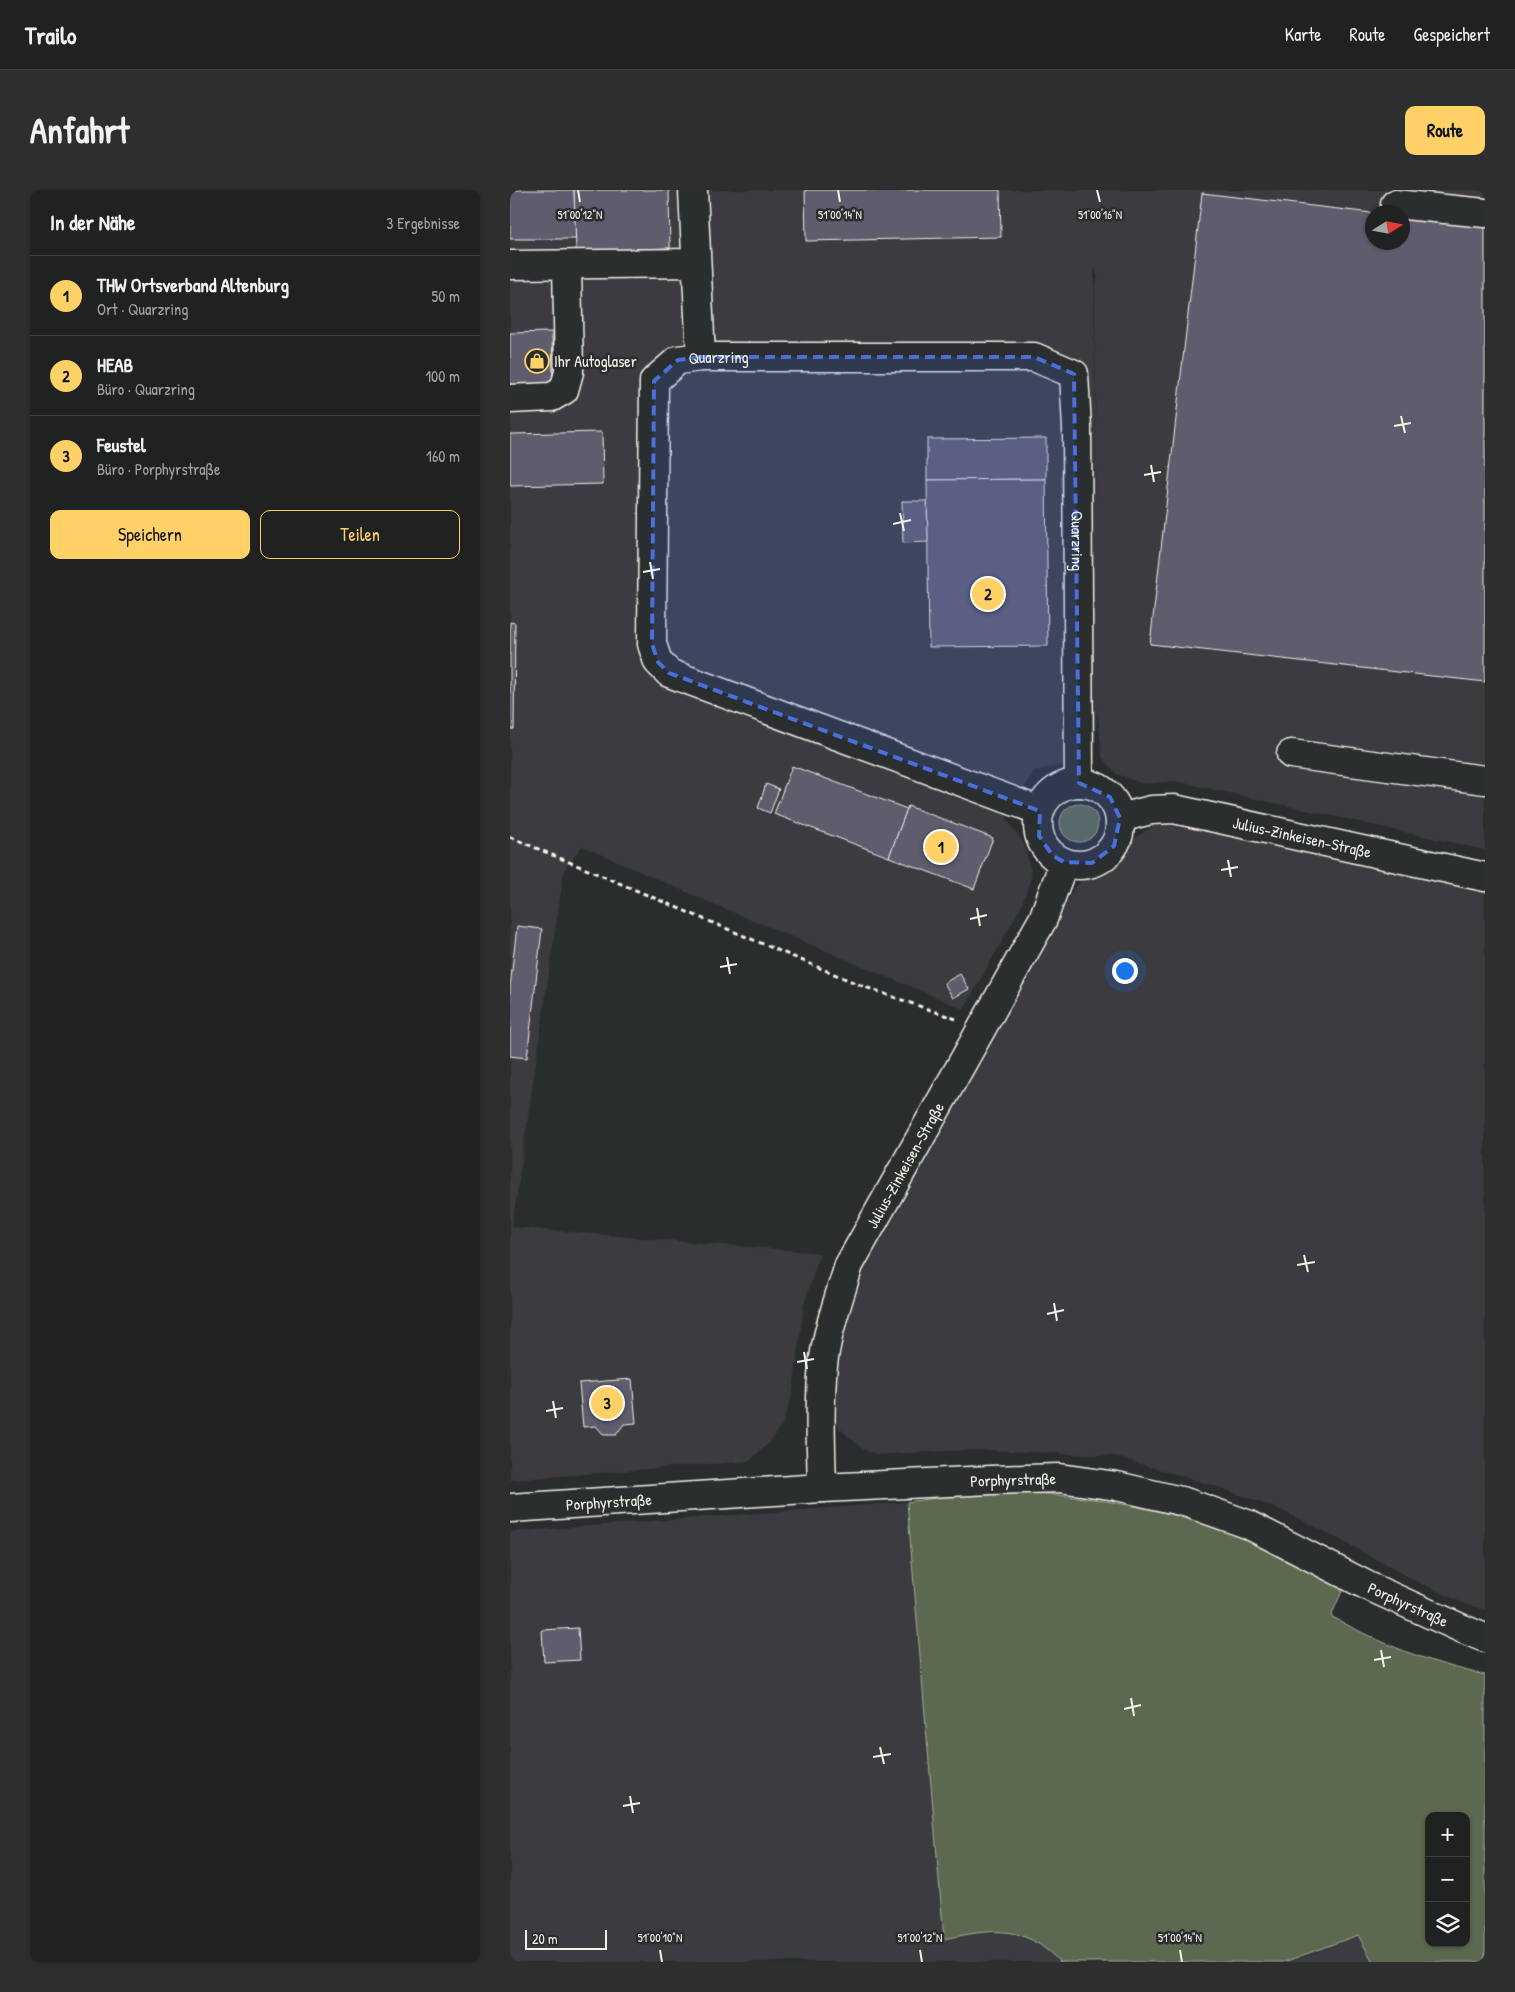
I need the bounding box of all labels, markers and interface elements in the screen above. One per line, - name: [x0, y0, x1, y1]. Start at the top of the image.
- text: Trailo: [25, 19, 76, 51]
- text: Karte: [1285, 22, 1322, 47]
- text: Route: [1350, 22, 1386, 47]
- text: Gespeichert: [1414, 22, 1490, 47]
- button: Route: [1405, 106, 1485, 155]
- text: Anfahrt: [30, 107, 129, 154]
- north arrow: [1365, 205, 1410, 250]
- text: 51°00'12"N: [558, 206, 602, 223]
- text: 51°00'14"N: [818, 206, 862, 223]
- text: 51°00'16"N: [1078, 206, 1122, 223]
- text: In der Nähe: [50, 208, 135, 237]
- text: 3 Ergebnisse: [386, 212, 460, 234]
- text: THW Ortsverband Altenburg: [97, 272, 289, 298]
- text: 1: [63, 285, 69, 307]
- text: 50 m: [432, 285, 460, 307]
- text: Ort · Quarzring: [97, 298, 188, 320]
- street label: Quarzring: [687, 346, 749, 370]
- shop icon: Ihr Autoglaser: [524, 348, 550, 374]
- place label: Ihr Autoglaser: [554, 350, 637, 372]
- text: HEAB: [97, 352, 133, 378]
- text: 2: [62, 365, 70, 387]
- text: 100 m: [425, 365, 460, 387]
- text: Büro · Quarzring: [97, 378, 195, 400]
- text: Feustel: [97, 432, 146, 458]
- text: 3: [62, 445, 70, 467]
- text: 160 m: [426, 445, 460, 467]
- text: Büro · Porphyrstraße: [97, 458, 220, 480]
- button: Speichern: [50, 510, 250, 559]
- button: Teilen: [260, 510, 460, 559]
- street label: Quarzring: [1066, 511, 1089, 571]
- pin: 2: [972, 575, 1004, 613]
- street label: Julius-Zinkeisen-Straße: [1231, 811, 1374, 863]
- pin: 1: [925, 828, 957, 866]
- your location: [1112, 958, 1138, 984]
- street label: Julius-Zinkeisen-Straße: [861, 1098, 949, 1232]
- pin: 3: [591, 1384, 623, 1422]
- street label: Porphyrstraße: [970, 1467, 1057, 1492]
- street label: Porphyrstraße: [565, 1488, 653, 1515]
- street label: Porphyrstraße: [1364, 1576, 1452, 1632]
- map controls: [1425, 1812, 1470, 1947]
- button: +: [1425, 1812, 1470, 1857]
- button: −: [1425, 1857, 1470, 1902]
- button: layers: [1425, 1902, 1470, 1947]
- scale bar: [525, 1927, 608, 1950]
- text: 20 m: [532, 1929, 558, 1948]
- text: 51°00'10"N: [638, 1929, 682, 1946]
- text: 51°00'12"N: [898, 1929, 942, 1946]
- text: 51°00'14"N: [1158, 1929, 1202, 1946]

